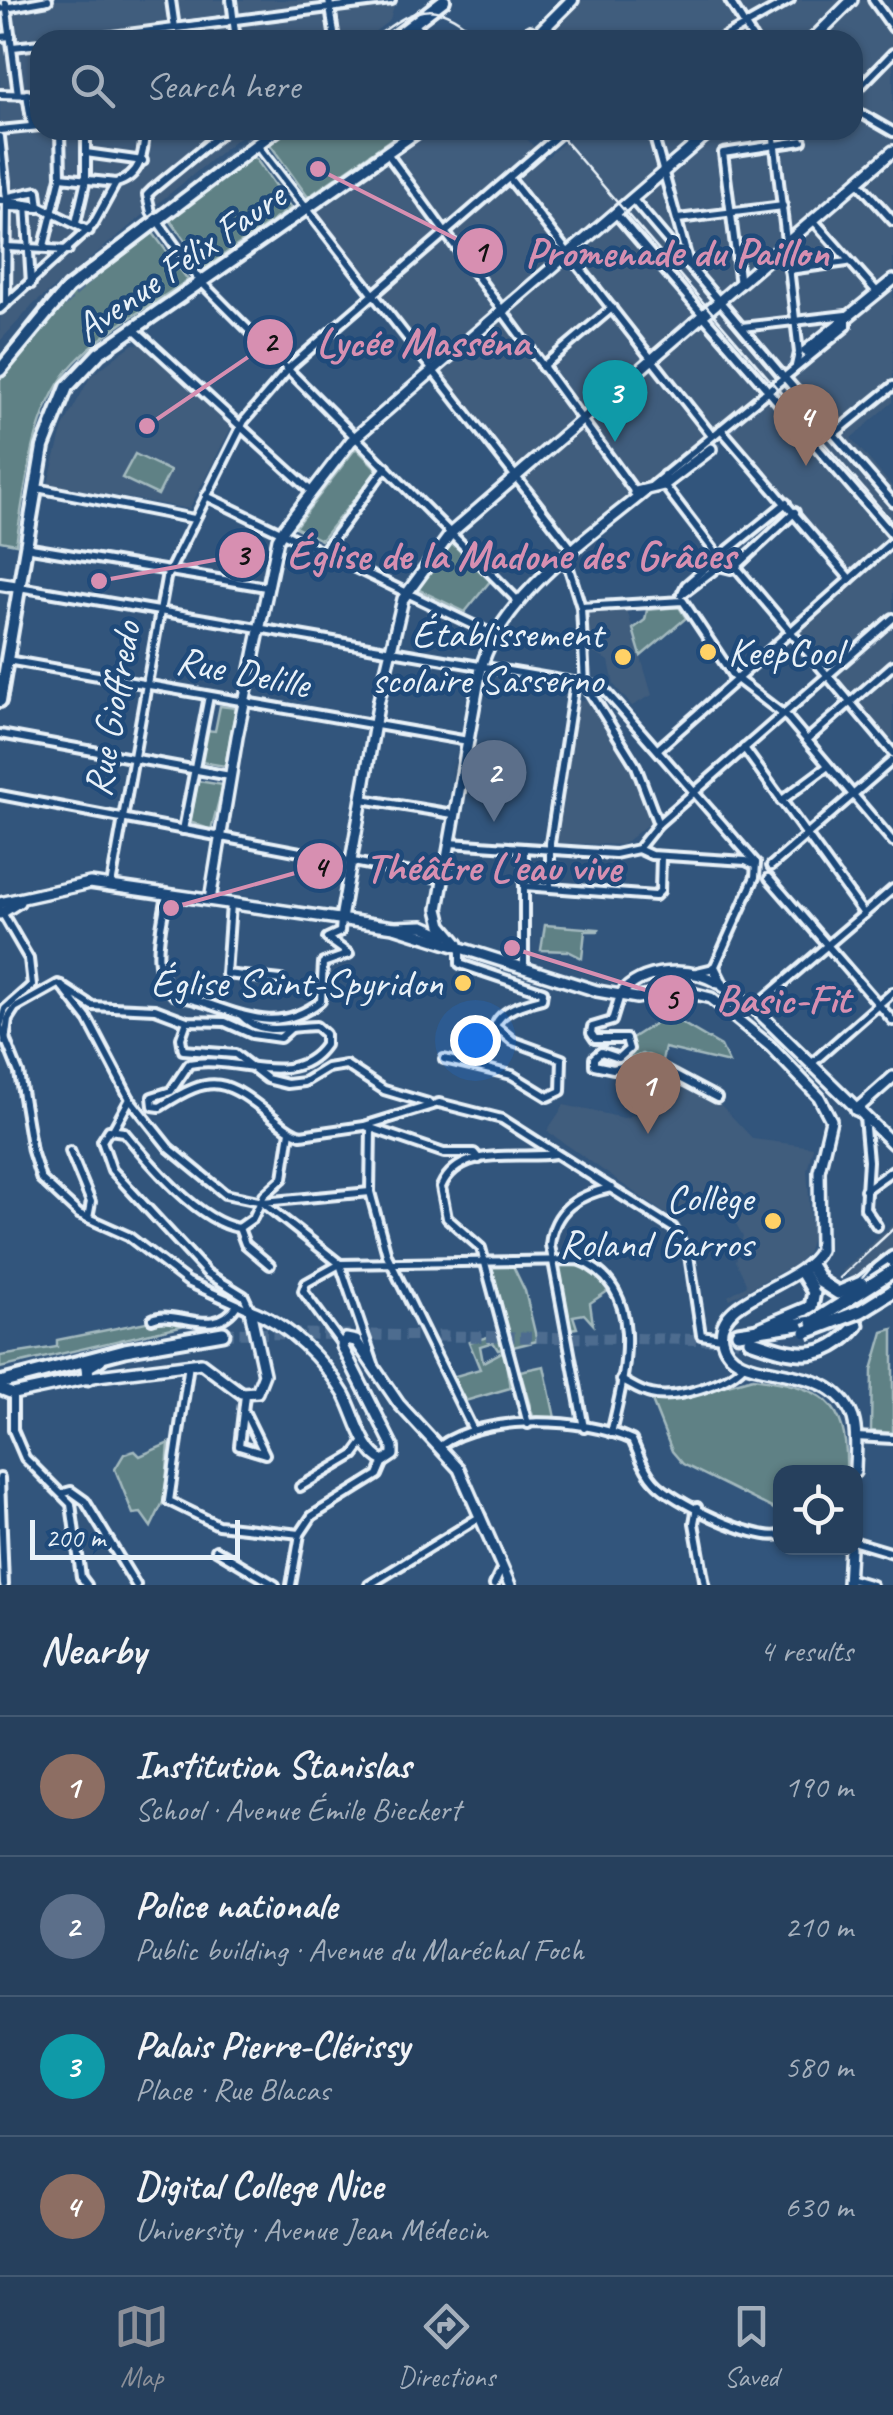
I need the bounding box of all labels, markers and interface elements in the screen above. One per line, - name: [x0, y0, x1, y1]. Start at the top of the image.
- search box: [30, 30, 863, 140]
- icon: search: [65, 58, 120, 113]
- text: Search here: [145, 62, 300, 109]
- street label: Avenue Félix Faure: [65, 169, 297, 353]
- callout: Promenade du Paillon: [455, 215, 849, 287]
- text: Promenade du Paillon: [525, 226, 829, 279]
- text: 1: [473, 232, 490, 270]
- callout: Lycée Masséna: [245, 306, 550, 378]
- text: Lycée Masséna: [316, 316, 533, 369]
- text: 2: [263, 323, 279, 361]
- pin: 3: [582, 360, 648, 442]
- pin: 4: [774, 384, 838, 466]
- callout: Église de la Madone des Grâces: [217, 519, 756, 591]
- text: Église de la Madone des Grâces: [287, 529, 739, 582]
- text: 3: [235, 536, 251, 574]
- place label: Établissement scolaire Sasserno: [372, 609, 607, 705]
- street label: Rue Gioffredo: [72, 616, 152, 800]
- place label: KeepCool: [728, 627, 848, 677]
- street label: Rue Delille: [172, 635, 317, 710]
- marker: KeepCool: [697, 641, 719, 663]
- marker: Établissement scolaire Sasserno: [612, 646, 634, 668]
- pin: 2: [462, 740, 526, 822]
- callout: Théâtre L'eau vive: [295, 830, 641, 902]
- text: Théâtre L'eau vive: [365, 841, 624, 894]
- text: 4: [313, 848, 330, 886]
- place label: Église Saint-Spyridon: [151, 958, 444, 1008]
- callout: Basic-Fit: [646, 962, 870, 1034]
- marker: Église Saint-Spyridon: [452, 972, 474, 994]
- text: Basic-Fit: [716, 973, 854, 1026]
- text: 5: [664, 980, 680, 1018]
- your location: [450, 1015, 501, 1066]
- pin: 1: [616, 1052, 680, 1134]
- place label: Collège Roland Garros: [559, 1173, 756, 1269]
- marker: Collège Roland Garros: [762, 1210, 784, 1232]
- map controls: [773, 1465, 863, 1555]
- button: locate: [773, 1465, 863, 1555]
- scale bar: [30, 1515, 240, 1560]
- text: 200 m: [45, 1520, 105, 1555]
- text: Nearby: [40, 1624, 146, 1677]
- text: 4 results: [759, 1630, 853, 1671]
- text: Institution Stanislas: [135, 1742, 411, 1789]
- text: 1: [65, 1766, 80, 1807]
- text: 190 m: [784, 1766, 853, 1807]
- text: School · Avenue Émile Bieckert: [135, 1789, 461, 1830]
- text: Police nationale: [135, 1882, 337, 1929]
- text: 2: [65, 1906, 80, 1947]
- text: 210 m: [784, 1906, 853, 1947]
- text: Public building · Avenue du Maréchal Foch: [135, 1929, 584, 1970]
- text: Palais Pierre-Clérissy: [135, 2022, 410, 2069]
- text: 3: [65, 2046, 80, 2087]
- text: 580 m: [784, 2046, 853, 2087]
- text: Place · Rue Blacas: [135, 2069, 330, 2110]
- text: Digital College Nice: [135, 2162, 383, 2209]
- text: 4: [65, 2186, 80, 2227]
- text: 630 m: [784, 2186, 853, 2227]
- text: University · Avenue Jean Médecin: [135, 2209, 487, 2250]
- tab: Map: [114, 2299, 169, 2394]
- tab: Directions: [398, 2299, 495, 2394]
- tab: Saved: [724, 2299, 779, 2394]

